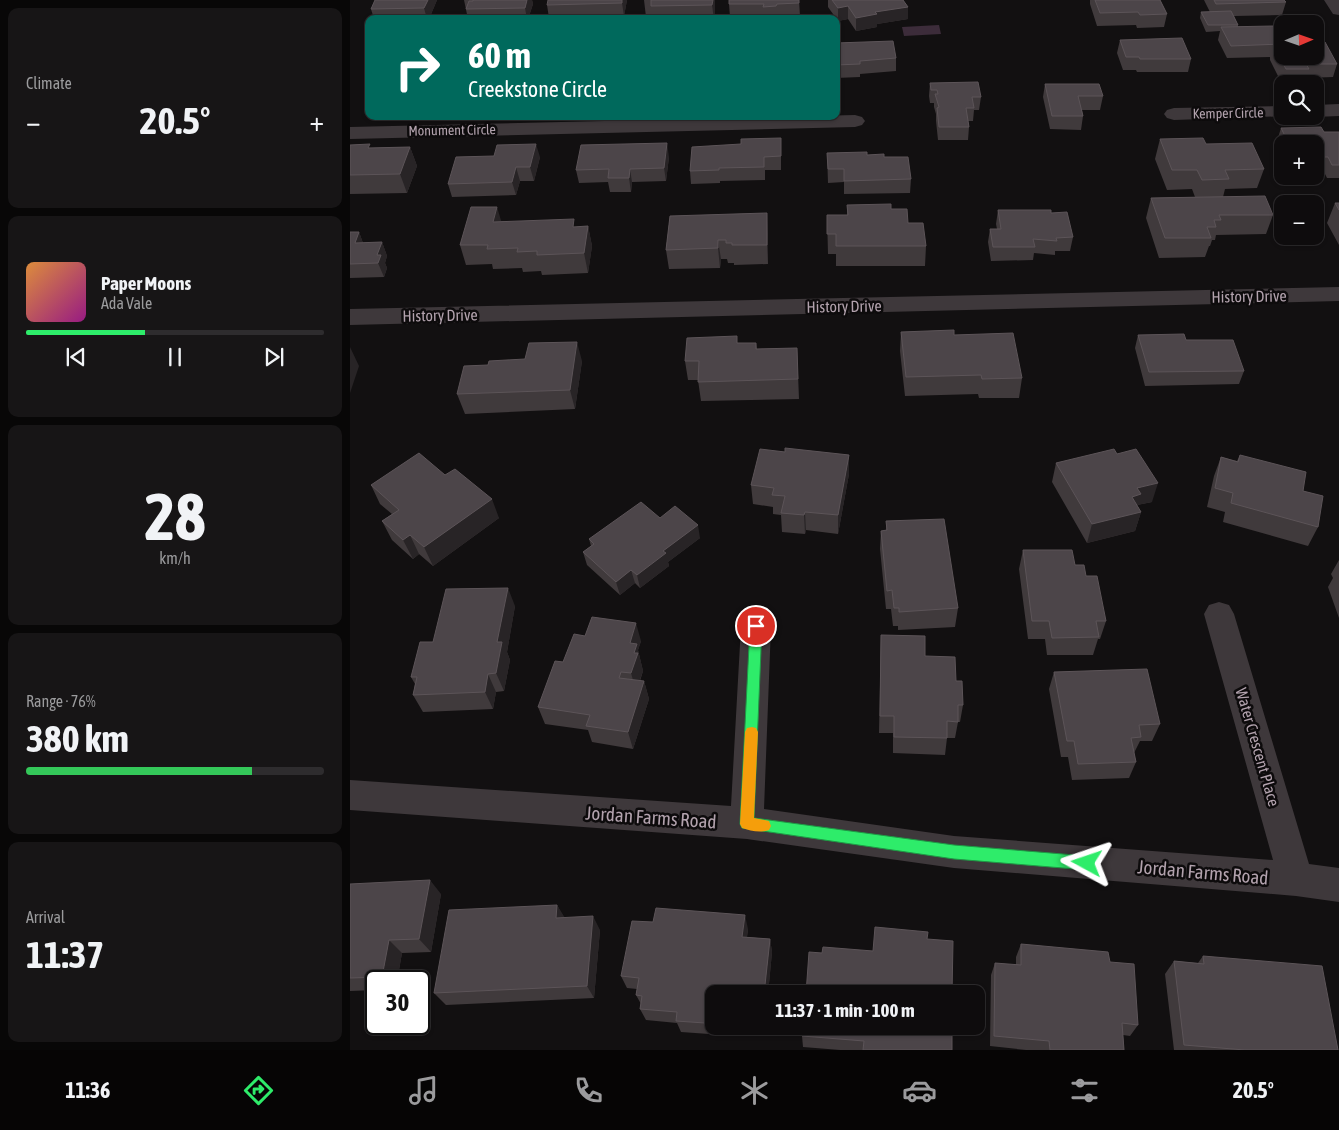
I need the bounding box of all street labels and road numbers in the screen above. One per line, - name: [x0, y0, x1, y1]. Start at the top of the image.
- street label: Kemper Circle: [1192, 104, 1264, 122]
- street label: Monument Circle: [408, 121, 496, 139]
- street label: History Drive: [1211, 286, 1287, 307]
- street label: History Drive: [806, 296, 882, 317]
- street label: History Drive: [402, 305, 478, 326]
- street label: Water Crescent Place: [1232, 686, 1284, 808]
- street label: Jordan Farms Road: [585, 801, 717, 833]
- street label: Jordan Farms Road: [1137, 855, 1269, 889]

